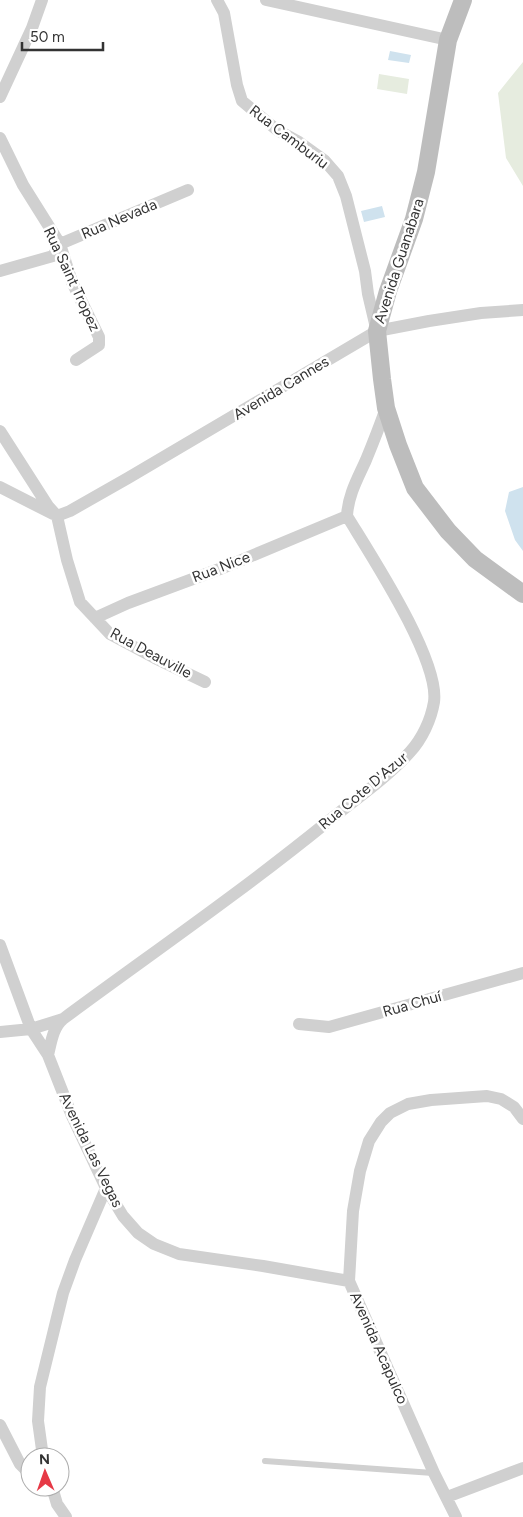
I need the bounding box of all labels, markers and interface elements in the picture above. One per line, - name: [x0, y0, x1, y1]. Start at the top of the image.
- scale bar: [22, 20, 104, 52]
- text: 50 m: [30, 28, 65, 46]
- street label: Rua Camburiu: [246, 101, 332, 173]
- street label: Rua Nevada: [78, 195, 160, 243]
- street label: Avenida Guanabara: [370, 196, 428, 326]
- street label: Rua Saint Tropez: [40, 224, 104, 334]
- street label: Avenida Cannes: [230, 352, 332, 424]
- street label: Rua Nice: [190, 548, 252, 586]
- street label: Rua Deauville: [107, 624, 195, 682]
- street label: Rua Cote D'Azur: [315, 749, 411, 833]
- street label: Rua Chuí: [381, 987, 445, 1021]
- street label: Avenida Las Vegas: [55, 1090, 127, 1210]
- street label: Avenida Acapulco: [346, 1289, 412, 1407]
- north arrow: [20, 1447, 70, 1497]
- text: N: [39, 1451, 50, 1468]

